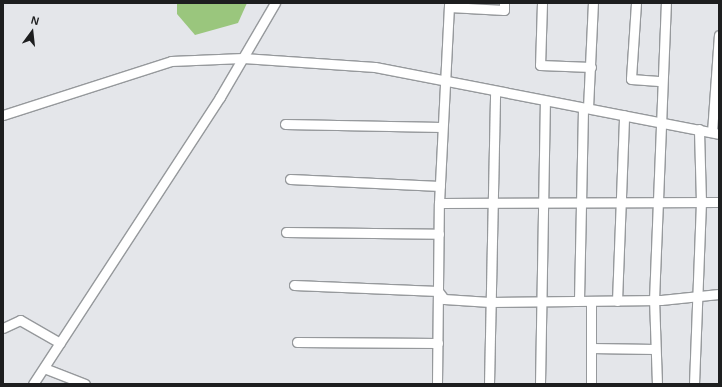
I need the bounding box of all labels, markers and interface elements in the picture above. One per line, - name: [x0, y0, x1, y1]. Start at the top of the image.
- north arrow: [12, 12, 52, 52]
- text: N: [30, 14, 40, 27]

